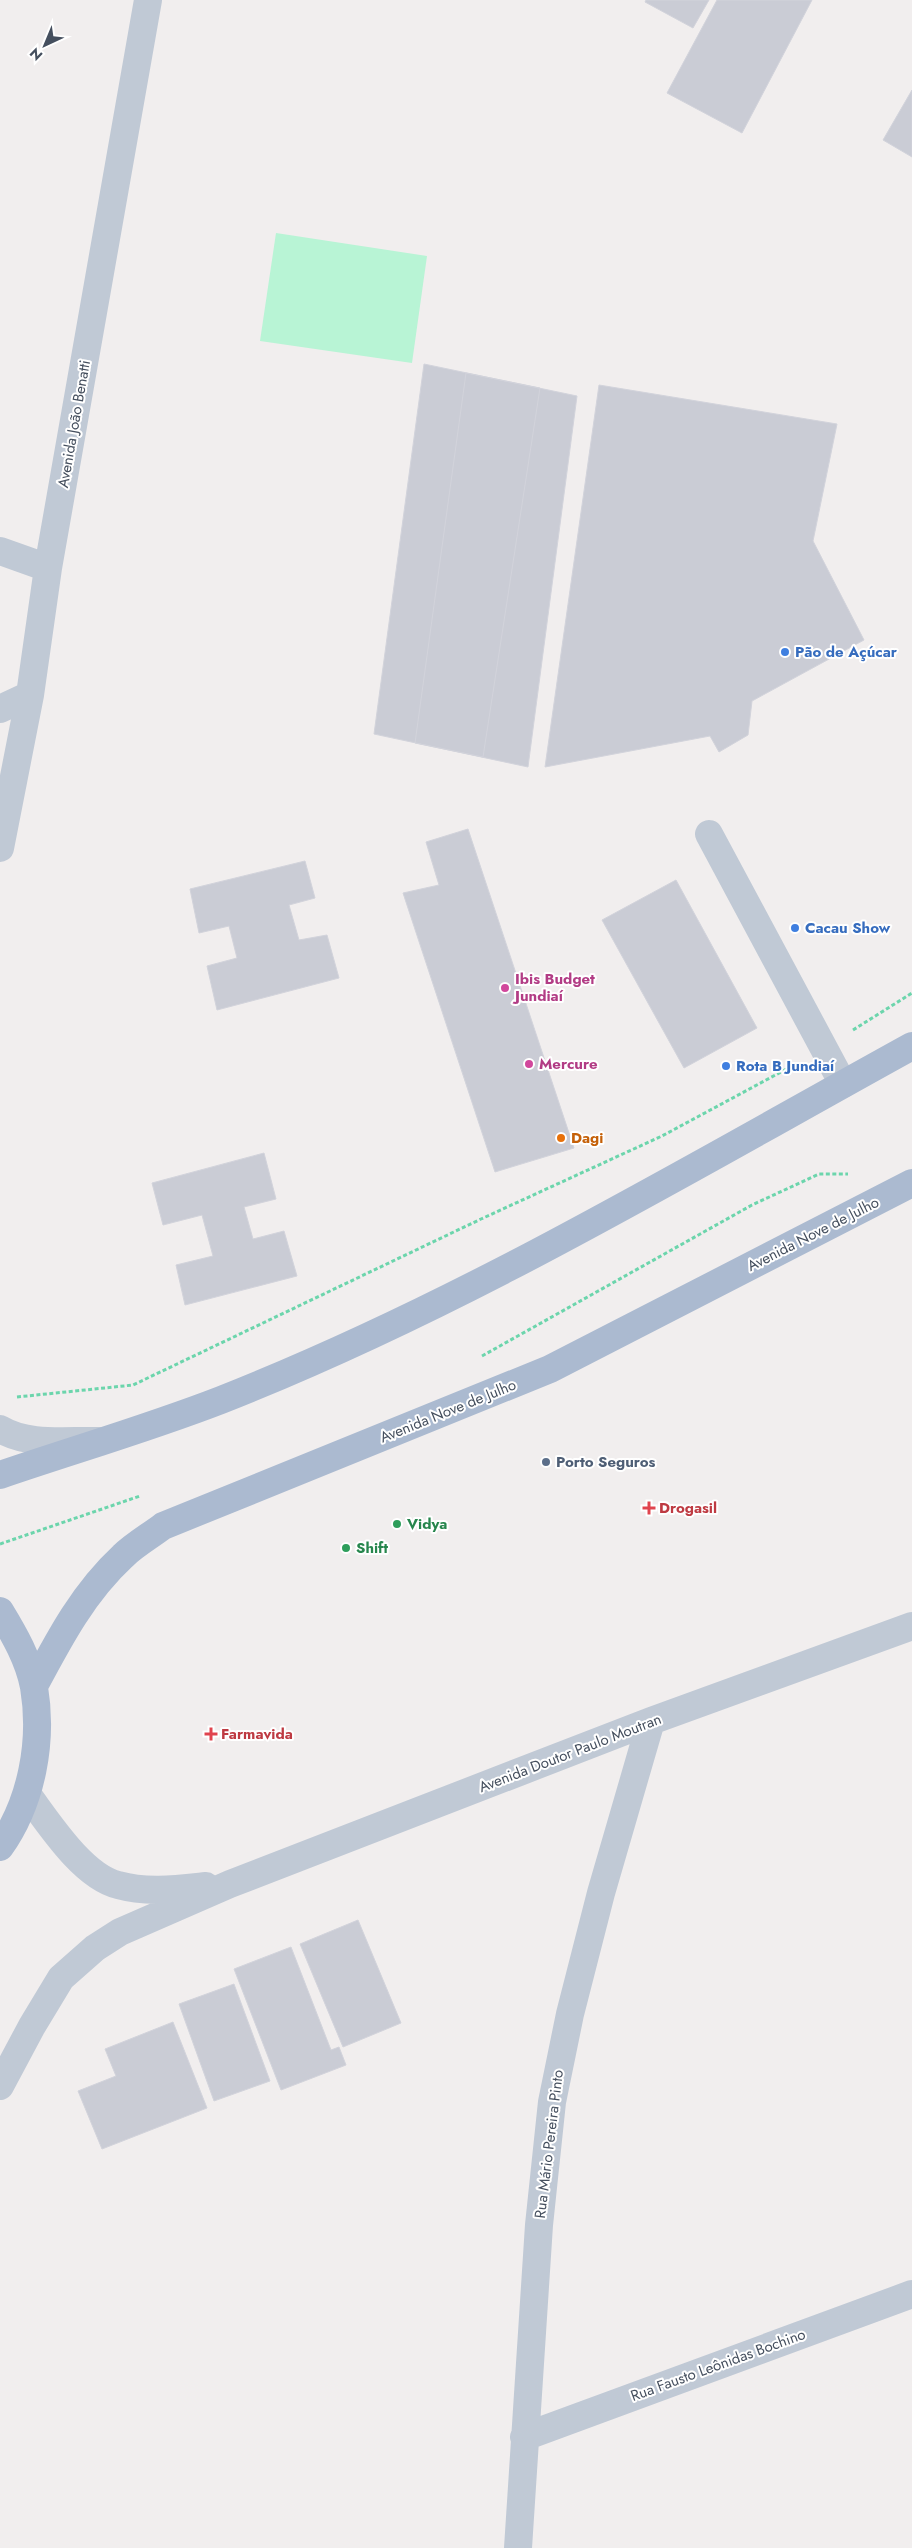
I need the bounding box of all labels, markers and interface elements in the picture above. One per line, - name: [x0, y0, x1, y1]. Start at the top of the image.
- north arrow: [20, 20, 70, 70]
- text: N: [25, 43, 47, 65]
- street label: Avenida João Benatti: [52, 358, 96, 490]
- place label: Pão de Açúcar: [795, 641, 898, 663]
- marker: Pão de Açúcar: [779, 646, 791, 658]
- place label: Cacau Show: [805, 917, 891, 939]
- marker: Cacau Show: [789, 922, 801, 934]
- place label: Ibis Budget Jundiaí: [512, 968, 595, 1007]
- marker: Ibis Budget Jundiaí: [499, 982, 511, 994]
- place label: Mercure: [539, 1053, 598, 1075]
- place label: Rota B Jundiaí: [736, 1055, 835, 1077]
- marker: Mercure: [523, 1058, 535, 1070]
- marker: Rota B Jundiaí: [720, 1060, 732, 1072]
- place label: Dagi: [571, 1127, 603, 1149]
- marker: Dagi: [555, 1132, 567, 1144]
- street label: Avenida Nove de Julho: [743, 1191, 883, 1277]
- street label: Avenida Nove de Julho: [377, 1374, 519, 1448]
- place label: Porto Seguros: [556, 1451, 656, 1473]
- marker: Porto Seguros: [540, 1456, 552, 1468]
- place label: Drogasil: [659, 1497, 717, 1519]
- marker: Drogasil: [643, 1502, 655, 1514]
- place label: Vidya: [406, 1513, 447, 1535]
- marker: Vidya: [391, 1518, 403, 1530]
- place label: Shift: [356, 1537, 388, 1559]
- marker: Shift: [340, 1542, 352, 1554]
- street label: Avenida Doutor Paulo Moutran: [475, 1708, 665, 1798]
- place label: Farmavida: [221, 1723, 293, 1745]
- marker: Farmavida: [205, 1728, 217, 1740]
- street label: Rua Mário Pereira Pinto: [529, 2068, 569, 2220]
- street label: Rua Fausto Leônidas Bochino: [627, 2323, 809, 2407]

